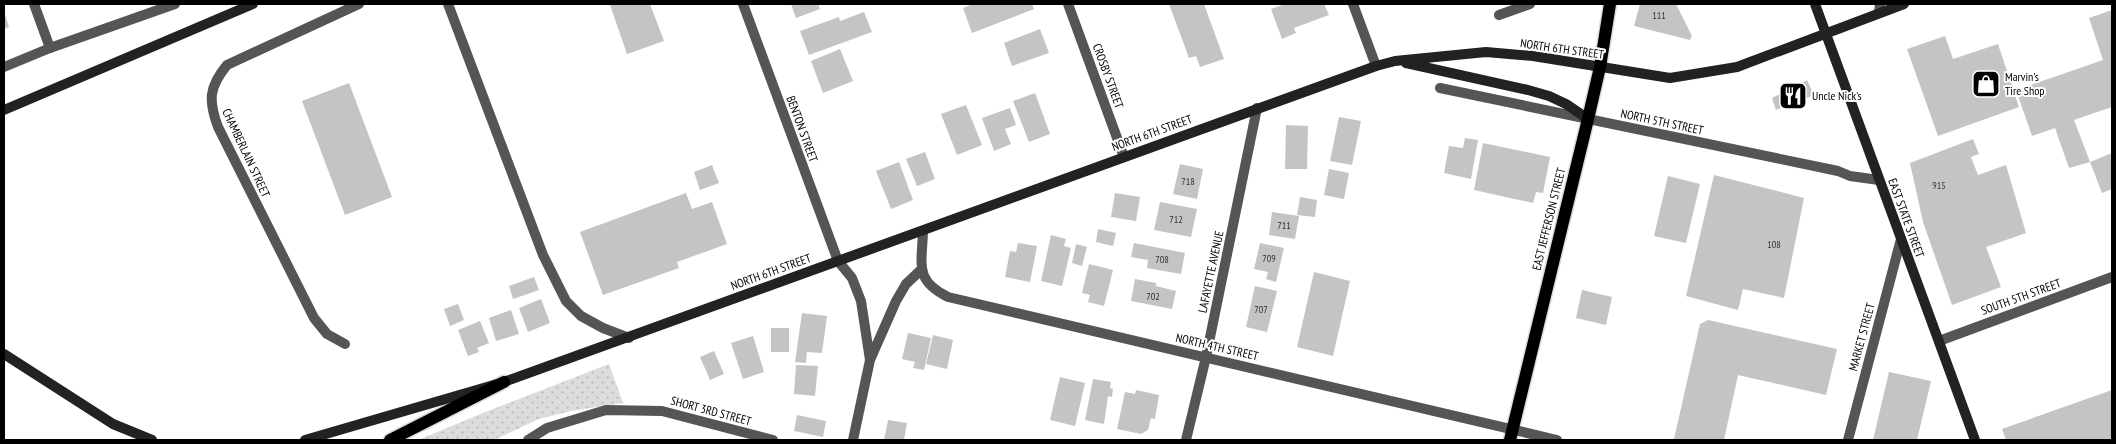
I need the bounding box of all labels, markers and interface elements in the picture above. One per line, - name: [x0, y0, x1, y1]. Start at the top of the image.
- house number: 111: [1652, 9, 1666, 22]
- street label: NORTH 6TH STREET: [1519, 35, 1605, 62]
- street label: CROSBY STREET: [1090, 41, 1127, 111]
- shop icon: Marvin's Tire Shop: [1971, 69, 2001, 99]
- place label: Marvin's Tire Shop: [2005, 69, 2045, 98]
- restaurant icon: Uncle Nick's: [1778, 81, 1808, 111]
- place label: Uncle Nick's: [1812, 88, 1862, 103]
- street label: BENTON STREET: [784, 94, 822, 165]
- street label: NORTH 5TH STREET: [1619, 105, 1705, 138]
- street label: CHAMBERLAIN STREET: [219, 106, 274, 200]
- street label: NORTH 6TH STREET: [1110, 111, 1195, 154]
- street label: EAST JEFFERSON STREET: [1529, 166, 1569, 272]
- house number: 718: [1181, 175, 1195, 188]
- street label: EAST STATE STREET: [1885, 176, 1928, 260]
- house number: 915: [1932, 179, 1946, 192]
- house number: 712: [1169, 213, 1183, 226]
- house number: 711: [1277, 219, 1291, 232]
- street label: LAFAYETTE AVENUE: [1195, 230, 1227, 314]
- house number: 108: [1767, 238, 1781, 251]
- street label: NORTH 6TH STREET: [729, 250, 814, 293]
- house number: 709: [1262, 252, 1276, 265]
- house number: 708: [1155, 253, 1169, 266]
- street label: SOUTH 5TH STREET: [1979, 275, 2063, 318]
- house number: 702: [1146, 290, 1160, 303]
- street label: MARKET STREET: [1845, 301, 1878, 372]
- house number: 707: [1254, 303, 1268, 316]
- street label: NORTH 4TH STREET: [1174, 330, 1260, 363]
- street label: SHORT 3RD STREET: [669, 393, 754, 429]

